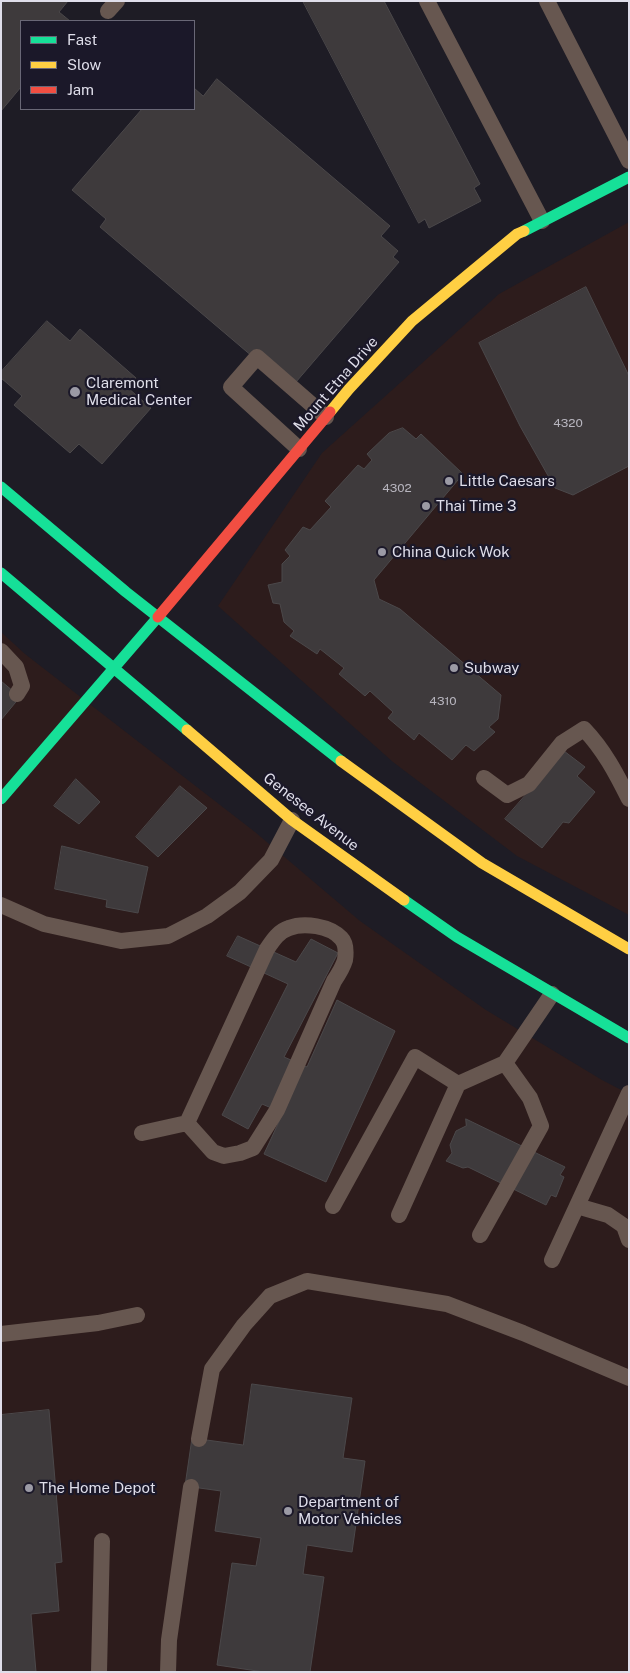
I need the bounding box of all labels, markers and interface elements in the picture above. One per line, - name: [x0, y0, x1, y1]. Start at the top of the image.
- legend: [20, 20, 195, 110]
- text: Fast: [67, 31, 97, 48]
- text: Slow: [67, 56, 101, 73]
- text: Jam: [67, 81, 94, 98]
- street label: Mount Etna Drive: [290, 333, 382, 435]
- place label: Claremont Medical Center: [86, 374, 192, 409]
- marker: Claremont Medical Center: [68, 385, 82, 399]
- house number: 4320: [553, 416, 583, 430]
- place label: Little Caesars: [459, 472, 555, 490]
- marker: Little Caesars: [443, 475, 455, 487]
- house number: 4302: [382, 481, 412, 495]
- place label: Thai Time 3: [436, 497, 516, 515]
- marker: Thai Time 3: [420, 500, 432, 512]
- place label: China Quick Wok: [392, 543, 510, 561]
- marker: China Quick Wok: [376, 546, 388, 558]
- place label: Subway: [464, 659, 519, 677]
- marker: Subway: [448, 662, 460, 674]
- house number: 4310: [429, 694, 457, 708]
- street label: Genesee Avenue: [260, 769, 362, 855]
- place label: The Home Depot: [39, 1479, 155, 1497]
- marker: The Home Depot: [23, 1482, 35, 1494]
- place label: Department of Motor Vehicles: [298, 1493, 401, 1528]
- marker: Department of Motor Vehicles: [282, 1505, 294, 1517]

